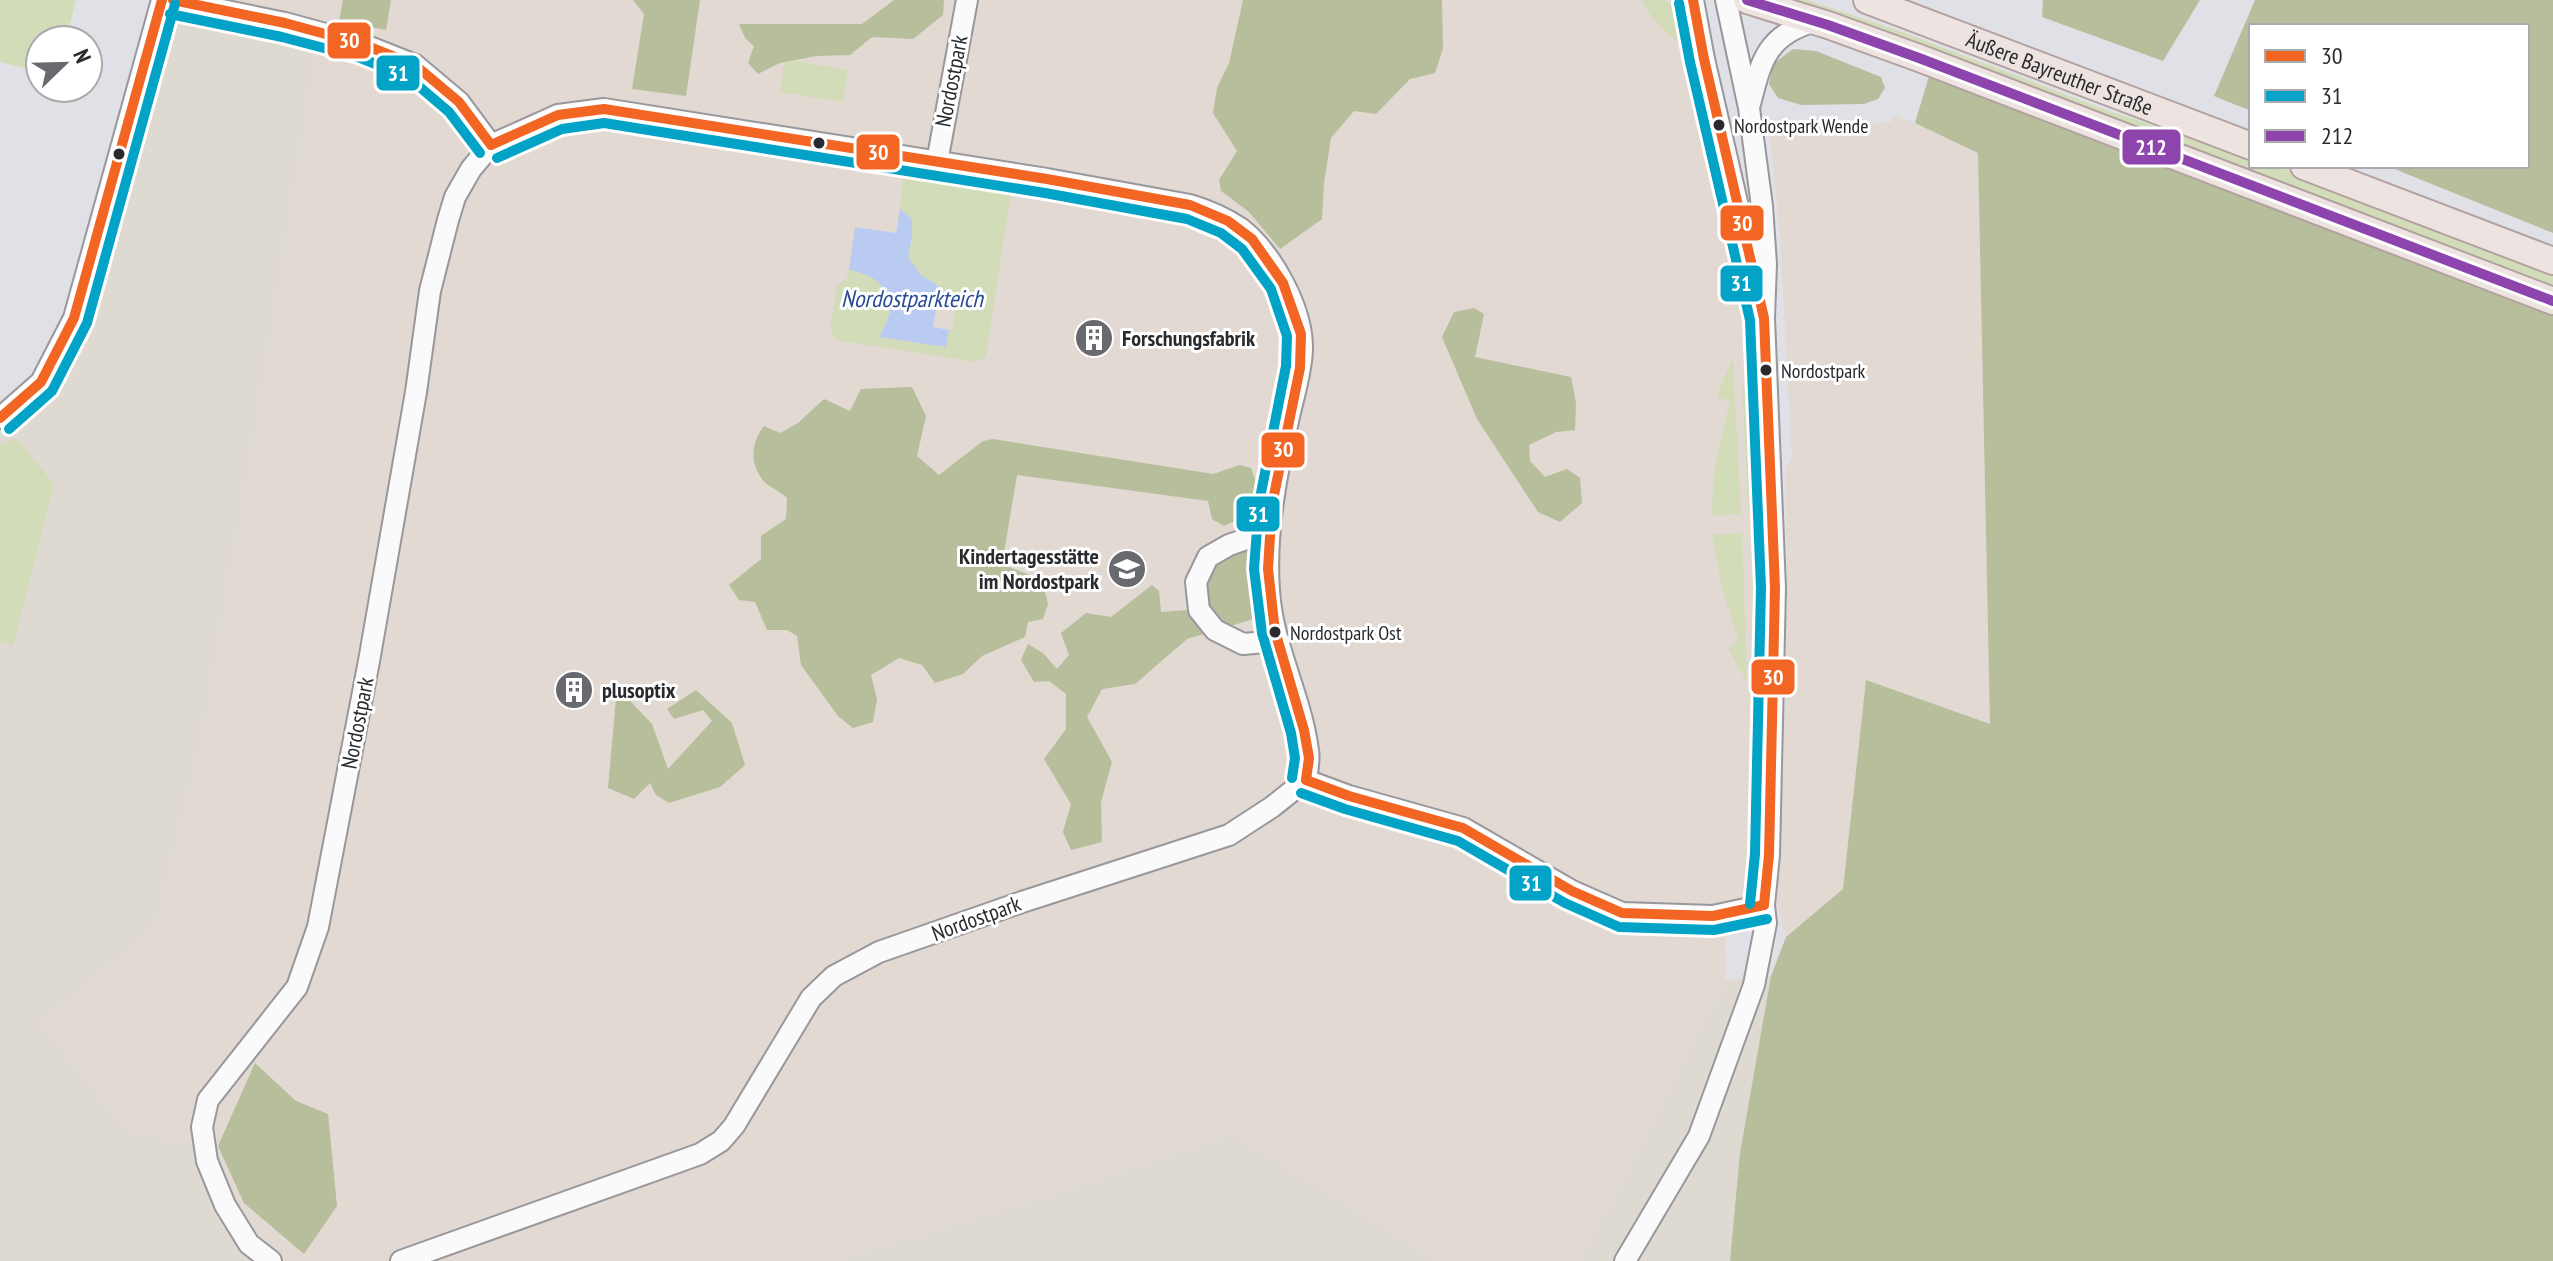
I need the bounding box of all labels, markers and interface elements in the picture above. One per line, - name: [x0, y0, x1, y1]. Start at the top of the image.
- line badge: 30: [326, 21, 372, 60]
- north arrow: [24, 24, 104, 104]
- legend: [2249, 24, 2529, 168]
- street label: Äußere Bayreuther Straße: [1962, 25, 2157, 121]
- text: 30: [338, 26, 360, 54]
- street label: Nordostpark: [928, 32, 974, 129]
- text: 30: [2321, 40, 2343, 71]
- text: N: [67, 45, 98, 67]
- line badge: 31: [375, 54, 421, 92]
- text: 31: [387, 59, 409, 87]
- text: 31: [2321, 80, 2343, 111]
- place label: Nordostpark Wende: [1734, 113, 1869, 139]
- marker: Nordostpark Wende: [1711, 117, 1727, 133]
- text: 212: [2321, 120, 2353, 151]
- line badge: 212: [2121, 128, 2182, 166]
- line badge: 30: [855, 133, 901, 171]
- text: 212: [2135, 133, 2167, 161]
- unlabelled marker: [811, 135, 827, 151]
- text: 30: [867, 138, 889, 166]
- unlabelled marker: [111, 146, 127, 162]
- line badge: 30: [1719, 204, 1765, 242]
- text: 30: [1731, 209, 1753, 237]
- line badge: 31: [1719, 264, 1764, 303]
- text: 31: [1730, 269, 1752, 297]
- water label: Nordostparkteich: [841, 283, 984, 314]
- building icon: Forschungsfabrik: [1073, 317, 1115, 359]
- place label: Forschungsfabrik: [1122, 324, 1256, 352]
- place label: Nordostpark: [1781, 358, 1866, 384]
- marker: Nordostpark: [1758, 362, 1774, 378]
- line badge: 30: [1260, 431, 1306, 469]
- text: 30: [1272, 435, 1294, 463]
- line badge: 31: [1235, 495, 1281, 533]
- text: 31: [1247, 500, 1269, 528]
- place label: Kindertagesstätte im Nordostpark: [959, 542, 1100, 595]
- school or university icon: Kindertagesstätte im Nordostpark: [1106, 548, 1148, 590]
- place label: Nordostpark Ost: [1290, 620, 1402, 646]
- marker: Nordostpark Ost: [1267, 624, 1283, 640]
- line badge: 30: [1750, 658, 1796, 696]
- text: 30: [1762, 663, 1784, 691]
- building icon: plusoptix: [553, 669, 595, 711]
- street label: Nordostpark: [334, 674, 380, 771]
- place label: plusoptix: [602, 676, 676, 704]
- line badge: 31: [1508, 864, 1553, 902]
- text: 31: [1520, 869, 1542, 897]
- street label: Nordostpark: [928, 889, 1025, 947]

